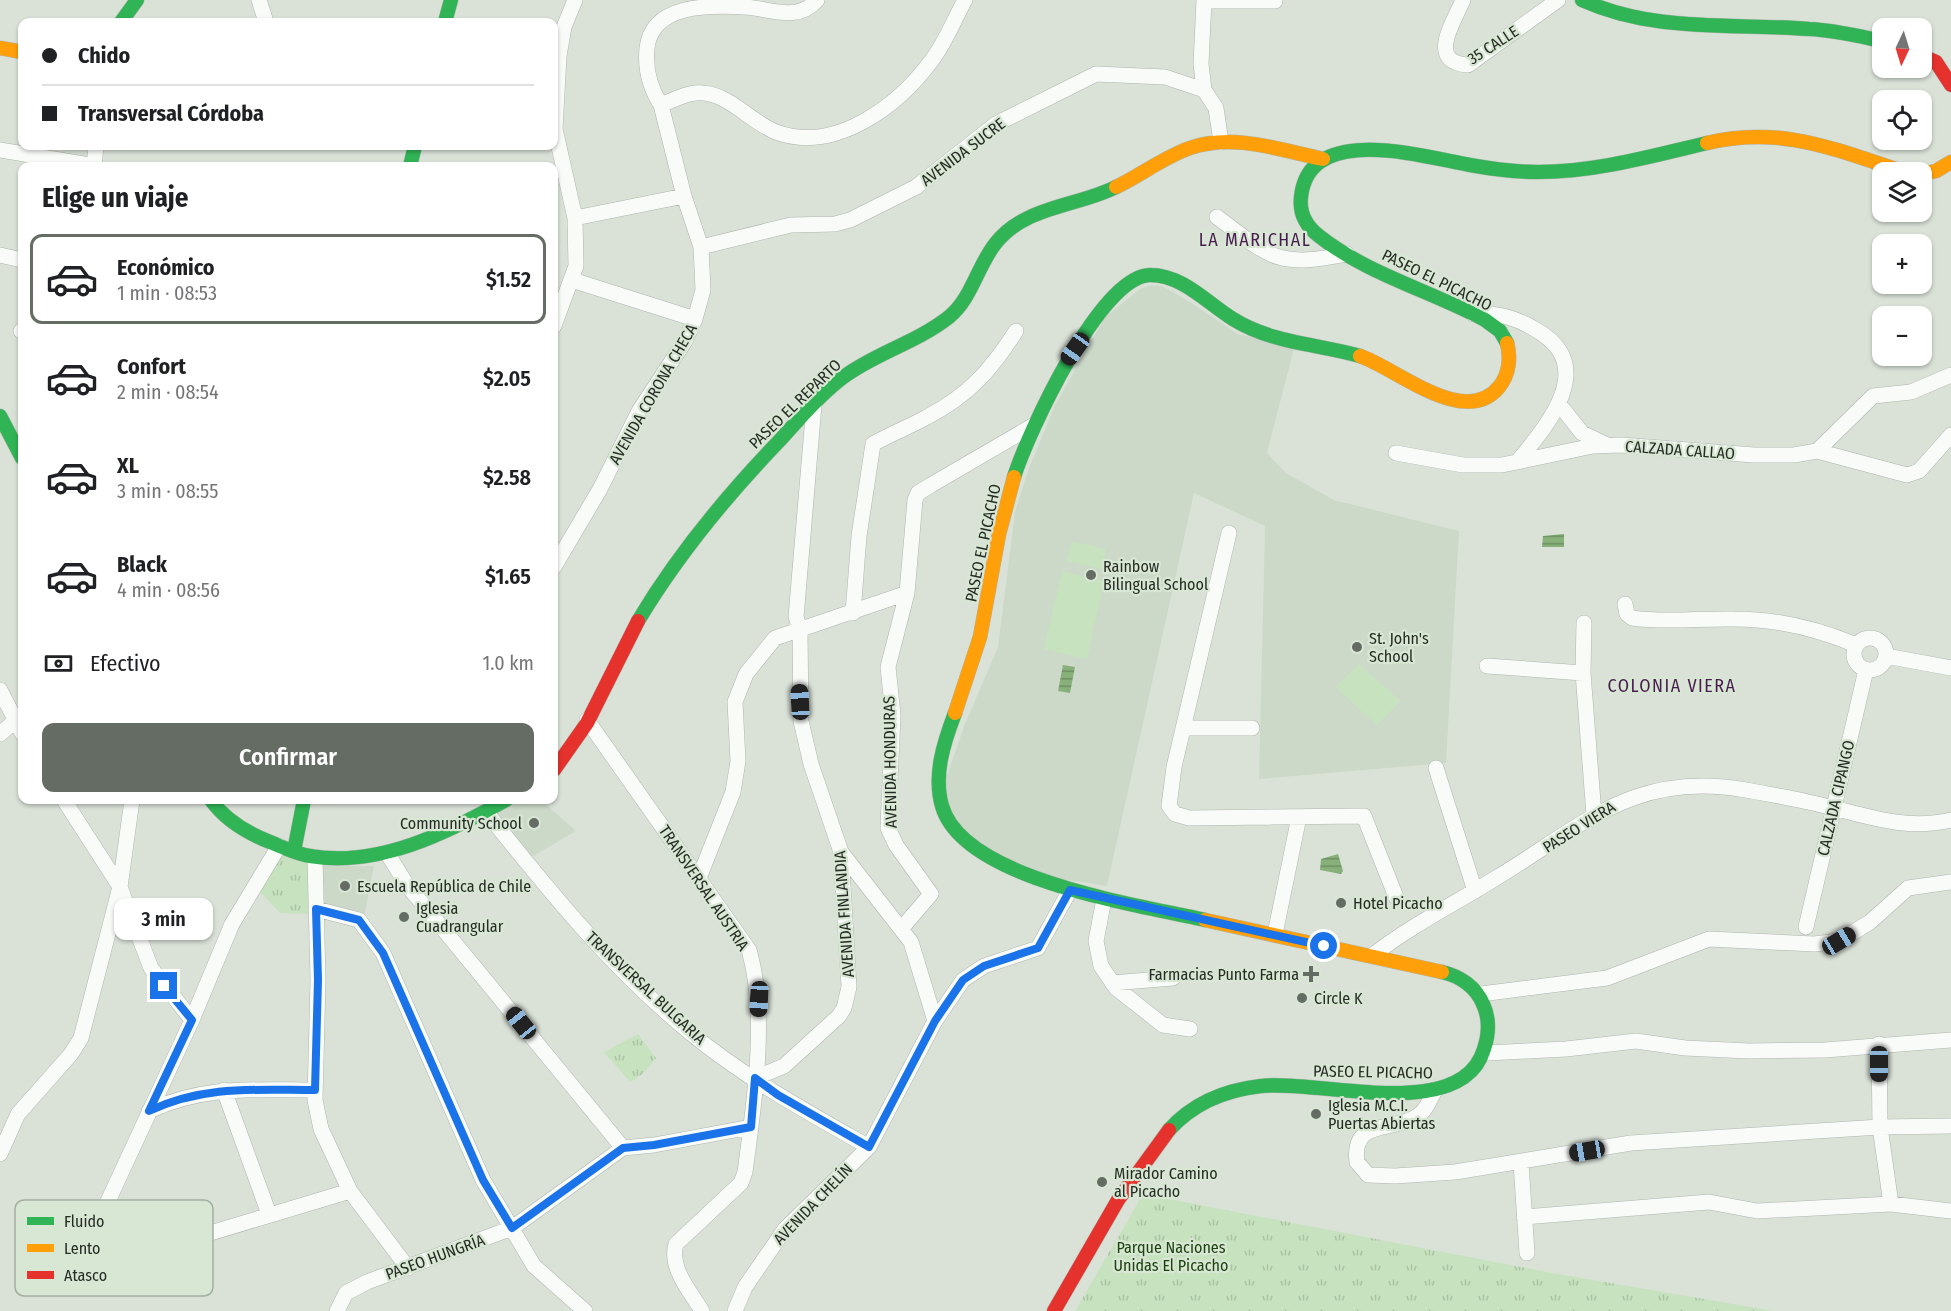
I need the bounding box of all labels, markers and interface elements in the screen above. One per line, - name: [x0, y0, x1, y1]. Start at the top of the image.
- north arrow: [1872, 18, 1932, 78]
- map controls: [1872, 18, 1932, 366]
- street label: 35 CALLE: [1464, 22, 1522, 68]
- text: Chido: [78, 42, 130, 69]
- button: locate: [1872, 90, 1932, 150]
- text: Transversal Córdoba: [78, 100, 264, 127]
- street label: AVENIDA SUCRE: [917, 114, 1009, 190]
- button: layers: [1872, 162, 1932, 222]
- text: Elige un viaje: [42, 182, 188, 214]
- district label: LA MARICHAL: [1199, 229, 1311, 251]
- button: +: [1872, 234, 1932, 294]
- street label: PASEO EL PICACHO: [1379, 245, 1495, 315]
- icon: car: [45, 252, 99, 306]
- text: Económico: [117, 254, 215, 281]
- text: $1.52: [486, 266, 531, 293]
- text: 1 min · 08:53: [117, 281, 217, 305]
- button: −: [1872, 306, 1932, 366]
- street label: AVENIDA CORONA CHECA: [605, 320, 701, 468]
- car: [1057, 329, 1093, 369]
- icon: car: [45, 351, 99, 405]
- text: Confort: [117, 353, 186, 380]
- street label: PASEO EL REPARTO: [745, 355, 845, 453]
- text: $2.05: [483, 365, 531, 392]
- text: 2 min · 08:54: [117, 380, 219, 404]
- street label: CALZADA CALLAO: [1625, 437, 1735, 463]
- icon: car: [45, 450, 99, 504]
- text: XL: [117, 452, 139, 479]
- text: $2.58: [483, 464, 531, 491]
- text: 3 min · 08:55: [117, 479, 218, 503]
- street label: PASEO EL PICACHO: [961, 482, 1005, 604]
- icon: car: [45, 549, 99, 603]
- text: Black: [117, 551, 167, 578]
- place label: Rainbow Bilingual School: [1103, 557, 1208, 594]
- text: $1.65: [485, 563, 531, 590]
- marker: Rainbow Bilingual School: [1084, 568, 1098, 582]
- text: 4 min · 08:56: [117, 578, 220, 602]
- place label: St. John's School: [1369, 629, 1429, 666]
- marker: St. John's School: [1350, 640, 1364, 654]
- icon: cash: [42, 647, 75, 680]
- text: Efectivo: [90, 650, 161, 677]
- text: 1.0 km: [482, 651, 534, 675]
- district label: COLONIA VIERA: [1608, 675, 1737, 697]
- car: [790, 684, 810, 720]
- street label: AVENIDA HONDURAS: [879, 696, 901, 828]
- button: Confirmar: [42, 723, 534, 792]
- street label: CALZADA CIPANGO: [1813, 738, 1859, 858]
- street label: PASEO VIERA: [1539, 797, 1619, 857]
- place label: Community School: [400, 814, 522, 833]
- marker: Community School: [527, 816, 541, 830]
- street label: TRANSVERSAL AUSTRIA: [655, 822, 753, 955]
- street label: AVENIDA FINLANDIA: [830, 849, 858, 978]
- place label: Escuela República de Chile: [357, 877, 531, 896]
- marker: Escuela República de Chile: [338, 879, 352, 893]
- place label: Hotel Picacho: [1353, 894, 1443, 913]
- marker: Hotel Picacho: [1334, 896, 1348, 910]
- callout: 3 min: [114, 899, 213, 941]
- place label: Iglesia Cuadrangular: [416, 899, 504, 936]
- text: 3 min: [141, 907, 186, 931]
- marker: Iglesia Cuadrangular: [397, 910, 411, 924]
- car: [1819, 924, 1859, 958]
- street label: TRANSVERSAL BULGARIA: [582, 928, 710, 1049]
- route start: [1310, 932, 1337, 959]
- place label: Farmacias Punto Farma: [1149, 965, 1299, 984]
- marker: Farmacias Punto Farma: [1304, 967, 1318, 981]
- route end: [150, 972, 177, 999]
- car: [749, 981, 769, 1017]
- place label: Circle K: [1314, 989, 1363, 1008]
- marker: Circle K: [1295, 991, 1309, 1005]
- car: [503, 1003, 539, 1043]
- car: [1870, 1046, 1888, 1082]
- street label: PASEO EL PICACHO: [1313, 1061, 1433, 1083]
- place label: Iglesia M.C.I. Puertas Abiertas: [1328, 1096, 1436, 1133]
- marker: Iglesia M.C.I. Puertas Abiertas: [1309, 1107, 1323, 1121]
- car: [1568, 1139, 1606, 1163]
- street label: AVENIDA CHELÍN: [770, 1159, 856, 1249]
- place label: Mirador Camino al Picacho: [1114, 1164, 1218, 1201]
- marker: Mirador Camino al Picacho: [1095, 1175, 1109, 1189]
- legend: [15, 1200, 213, 1296]
- text: Fluido: [64, 1212, 104, 1231]
- street label: PASEO HUNGRÍA: [383, 1230, 488, 1284]
- park label: Parque Naciones Unidas El Picacho: [1114, 1238, 1228, 1275]
- text: Lento: [64, 1239, 100, 1258]
- text: Atasco: [64, 1266, 107, 1285]

